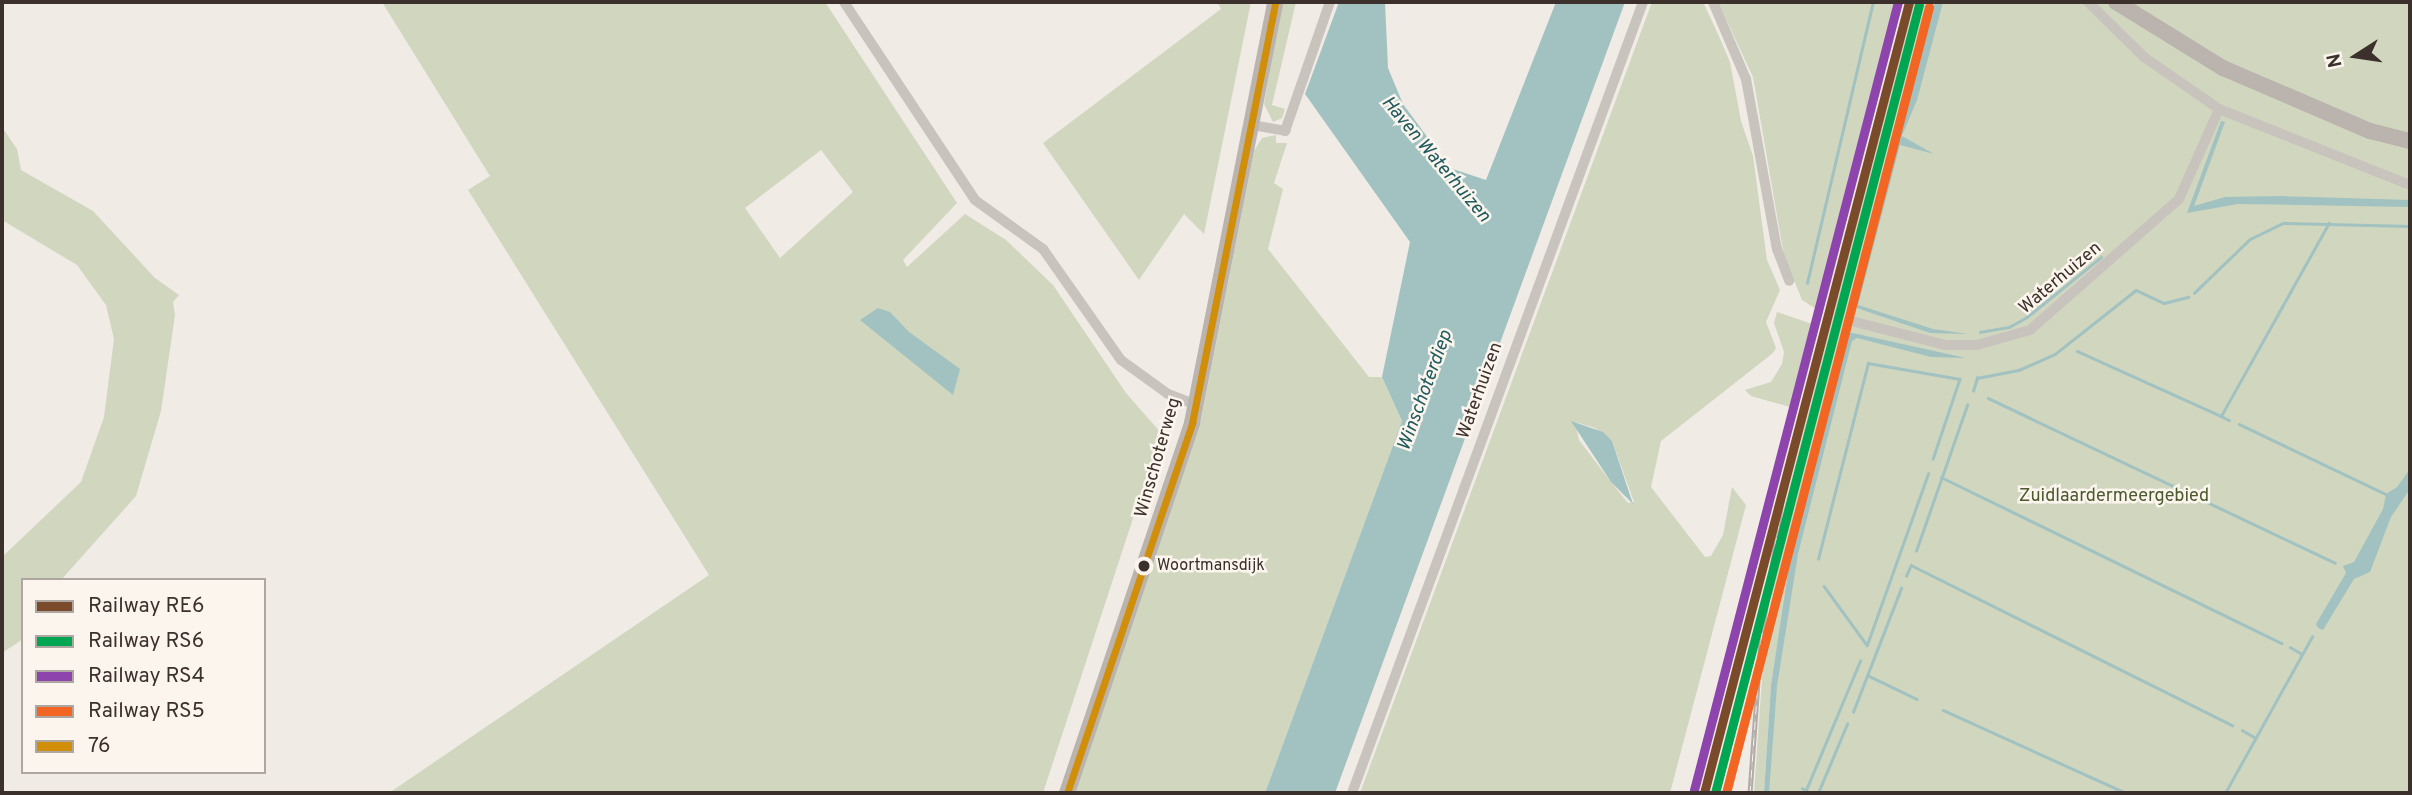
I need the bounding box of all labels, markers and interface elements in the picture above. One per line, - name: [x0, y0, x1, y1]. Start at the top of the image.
- north arrow: [2321, 21, 2391, 91]
- text: N: [2322, 51, 2349, 70]
- water label: Haven Waterhuizen: [1375, 92, 1495, 228]
- street label: Waterhuizen: [2015, 238, 2107, 320]
- water label: Winschoterdiep: [1394, 328, 1458, 454]
- street label: Waterhuizen: [1454, 340, 1508, 442]
- street label: Winschoterweg: [1132, 396, 1186, 520]
- park label: Zuidlaardermeergebied: [2019, 486, 2209, 508]
- place label: Woortmansdijk: [1157, 556, 1265, 576]
- marker: Woortmansdijk: [1137, 559, 1151, 573]
- legend: [21, 578, 266, 774]
- text: Railway RE6: [88, 593, 205, 620]
- text: Railway RS6: [88, 628, 204, 655]
- text: Railway RS4: [88, 663, 205, 690]
- text: Railway RS5: [88, 698, 205, 725]
- text: 76: [88, 733, 110, 760]

